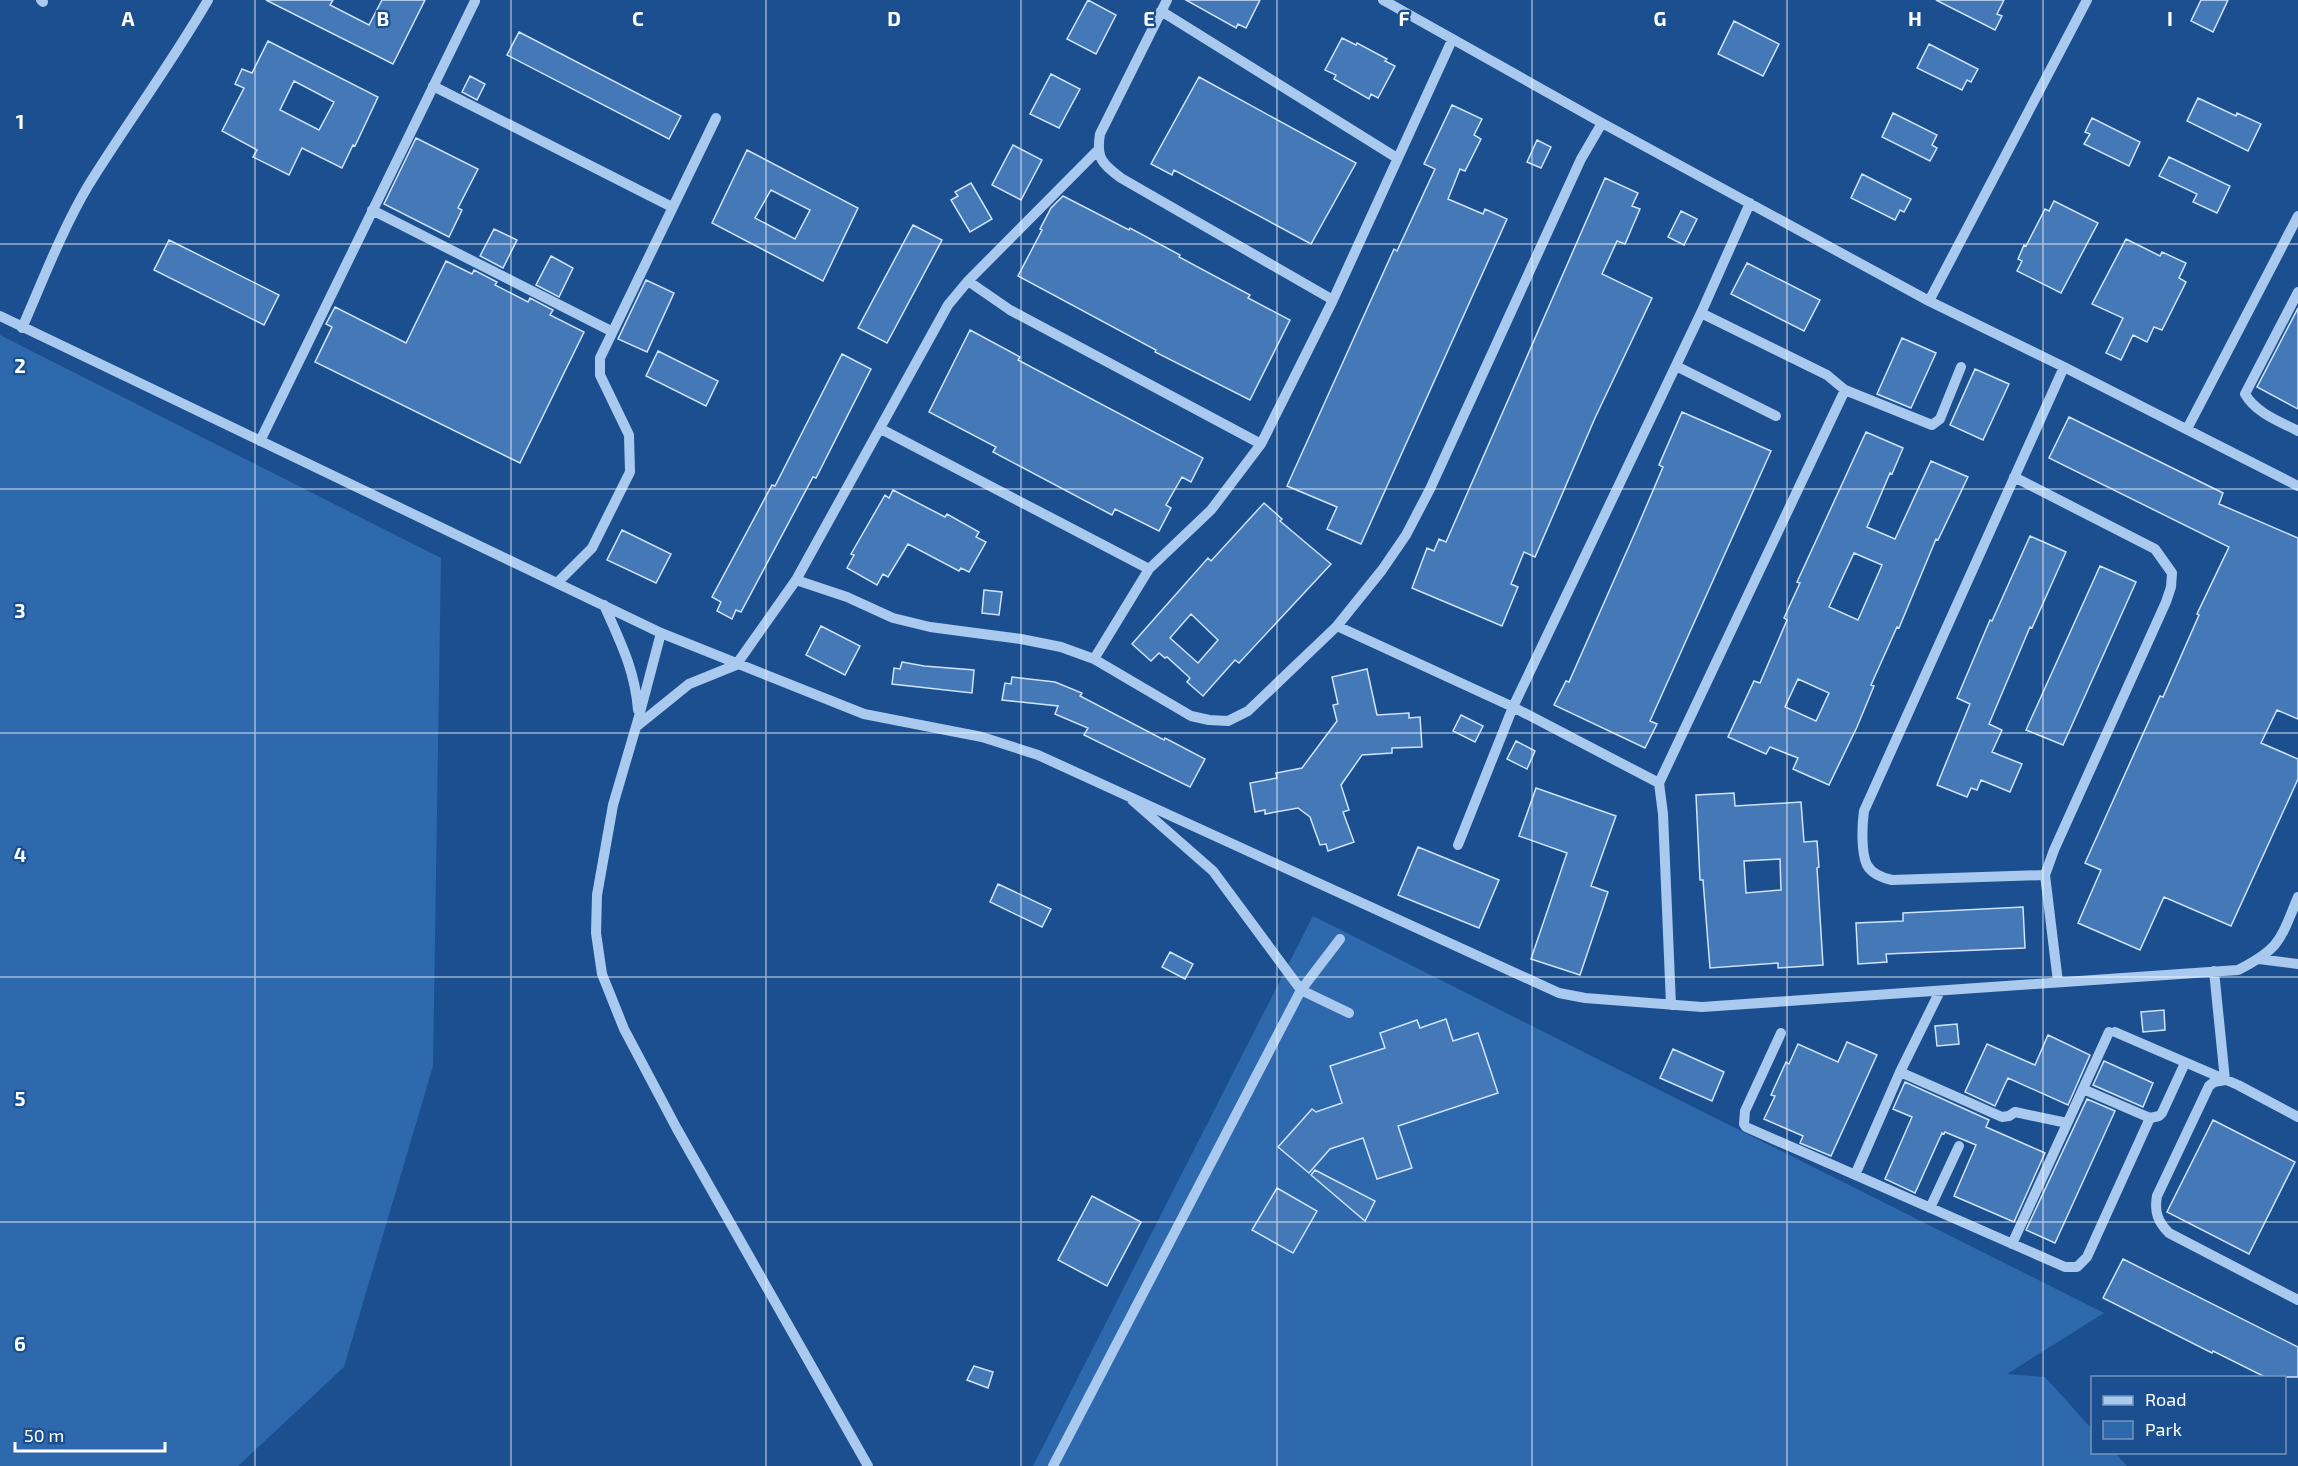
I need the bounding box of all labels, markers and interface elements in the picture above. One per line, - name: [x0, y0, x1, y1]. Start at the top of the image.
- text: A: [121, 6, 135, 30]
- text: B: [377, 6, 389, 30]
- text: C: [632, 6, 644, 30]
- text: D: [887, 6, 901, 30]
- text: E: [1143, 6, 1155, 30]
- text: F: [1398, 6, 1410, 30]
- text: G: [1654, 6, 1666, 30]
- text: H: [1908, 6, 1922, 30]
- text: I: [2167, 6, 2173, 30]
- text: 1: [16, 109, 24, 133]
- text: 2: [14, 353, 26, 377]
- text: 3: [14, 598, 26, 622]
- text: 4: [14, 842, 27, 866]
- text: 5: [14, 1086, 26, 1110]
- text: 6: [14, 1331, 26, 1355]
- legend: [2091, 1376, 2286, 1454]
- text: Road: [2145, 1388, 2186, 1410]
- scale bar: [15, 1415, 165, 1453]
- text: Park: [2145, 1418, 2182, 1440]
- text: 50 m: [24, 1424, 64, 1446]

